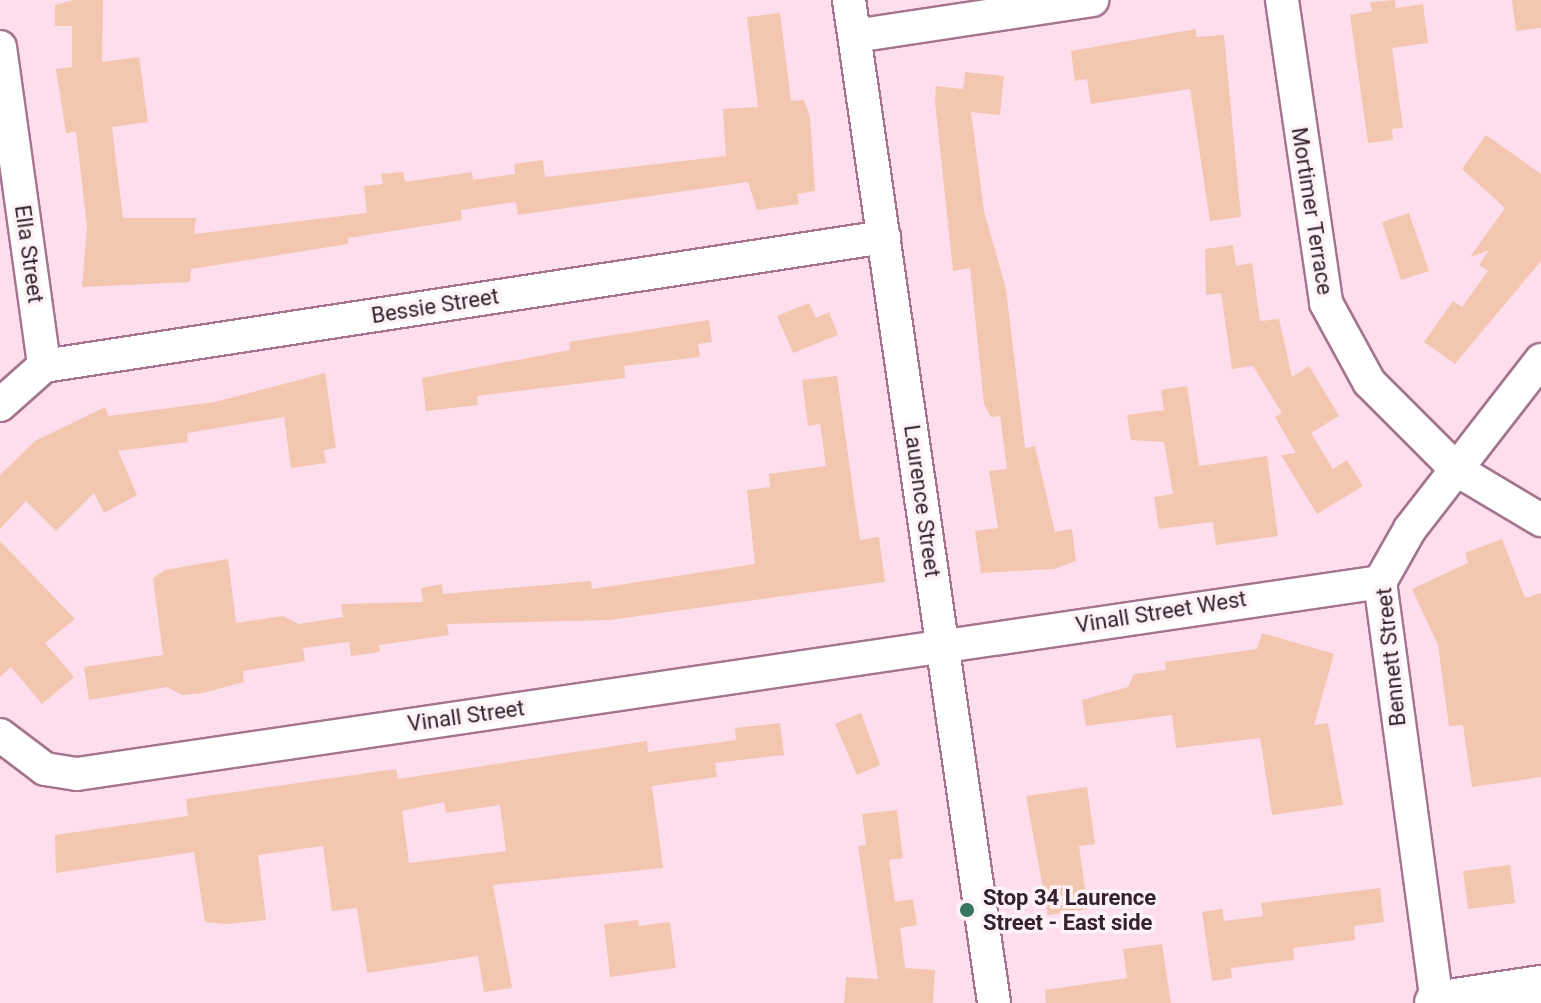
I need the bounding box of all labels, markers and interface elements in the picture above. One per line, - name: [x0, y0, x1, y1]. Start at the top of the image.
- street label: Mortimer Terrace: [1286, 125, 1338, 297]
- street label: Ella Street: [9, 203, 49, 305]
- street label: Bessie Street: [369, 283, 501, 329]
- street label: Laurence Street: [898, 423, 946, 579]
- street label: Vinall Street West: [1074, 585, 1248, 639]
- street label: Bennett Street: [1371, 586, 1411, 728]
- street label: Vinall Street: [406, 695, 526, 737]
- place label: Stop 34 Laurence Street - East side: [983, 884, 1156, 936]
- marker: Stop 34 Laurence Street - East side: [958, 901, 976, 919]

